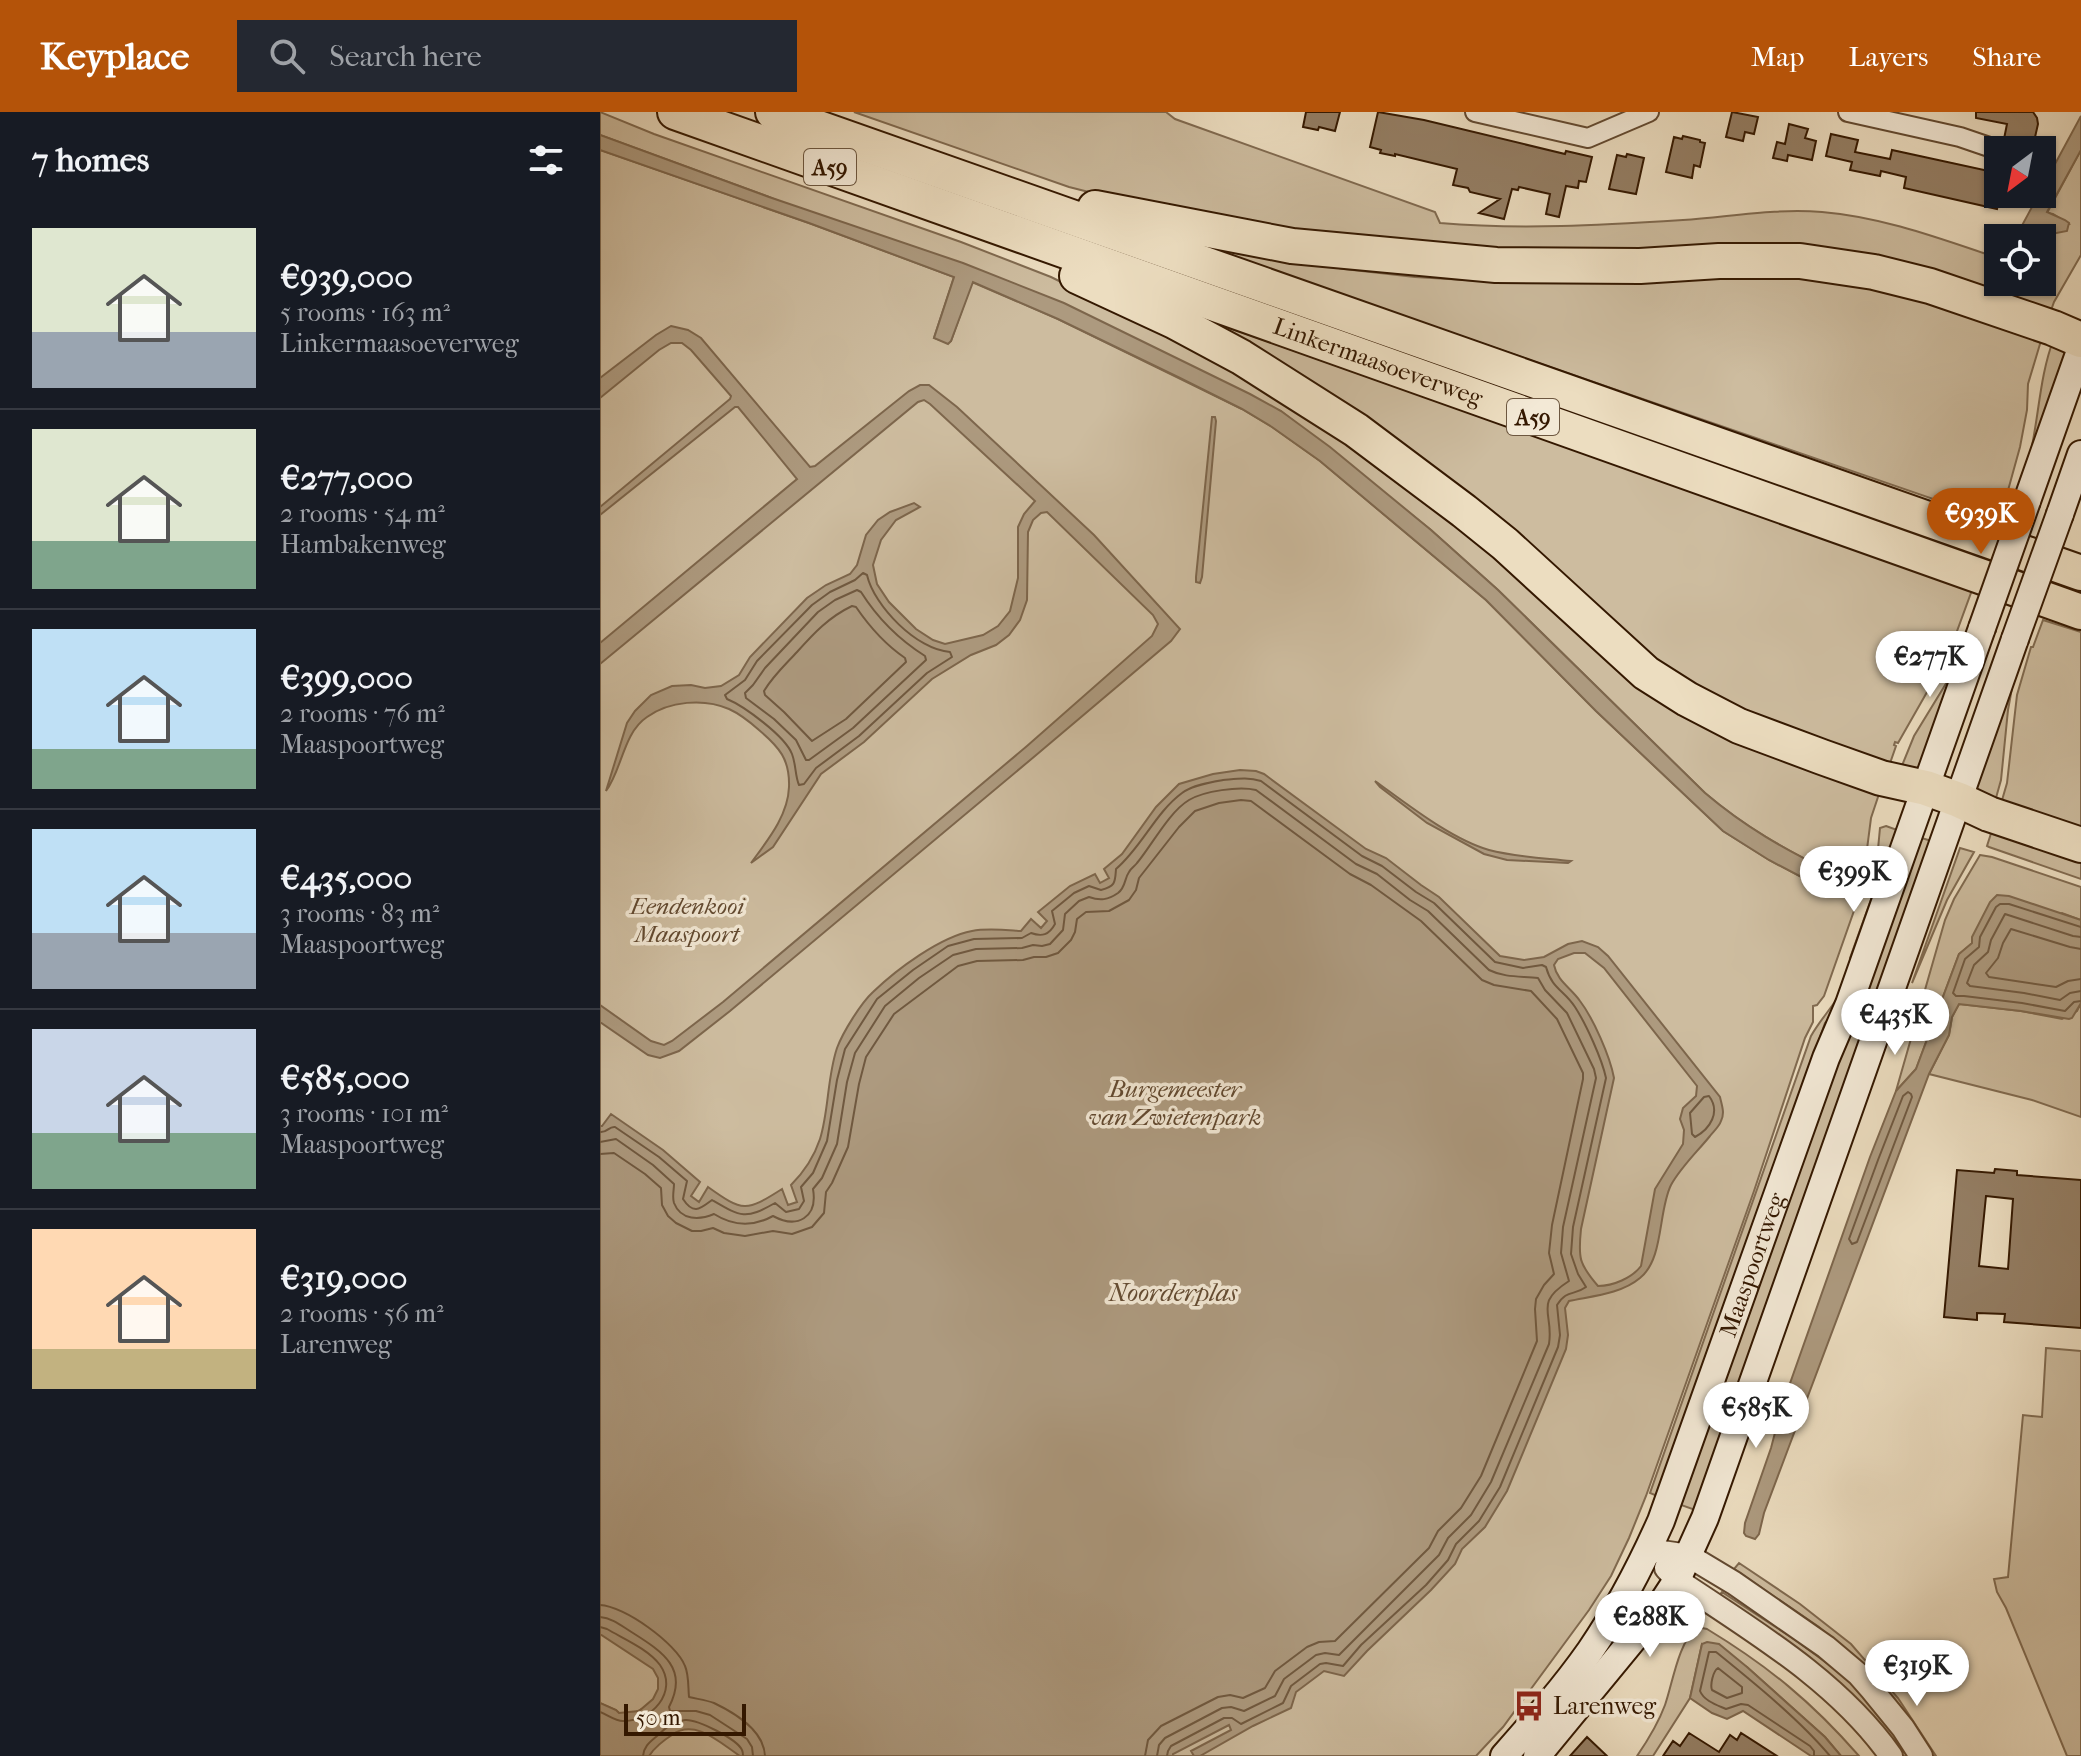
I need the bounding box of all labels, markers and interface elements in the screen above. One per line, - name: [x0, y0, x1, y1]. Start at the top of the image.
- search box: [237, 20, 797, 92]
- text: Keyplace: [40, 34, 189, 79]
- icon: search: [265, 34, 309, 78]
- text: Search here: [329, 39, 482, 74]
- text: Map: [1751, 40, 1804, 73]
- text: Layers: [1848, 40, 1928, 73]
- text: Share: [1972, 40, 2041, 73]
- north arrow: [1984, 136, 2056, 208]
- map controls: [1984, 136, 2056, 296]
- icon: filters: [524, 138, 568, 182]
- text: 7 homes: [32, 140, 149, 180]
- road number: A59: [804, 149, 856, 185]
- button: locate: [1984, 224, 2056, 296]
- text: €939,000: [280, 257, 413, 297]
- icon: home: [96, 260, 192, 356]
- text: 5 rooms · 163 m²: [280, 297, 450, 328]
- street label: Linkermaasoeverweg: [1269, 312, 1487, 412]
- text: Linkermaasoeverweg: [280, 328, 519, 359]
- road number: A59: [1507, 399, 1559, 435]
- text: €277,000: [280, 458, 413, 498]
- icon: home: [96, 461, 192, 557]
- pin: €939K: [1925, 488, 2037, 556]
- text: 2 rooms · 54 m²: [280, 498, 445, 529]
- text: €939K: [1945, 498, 2017, 529]
- text: Hambakenweg: [280, 529, 446, 560]
- pin: €277K: [1874, 631, 1986, 699]
- text: €277K: [1894, 641, 1966, 672]
- text: €399,000: [280, 658, 413, 698]
- icon: home: [96, 661, 192, 757]
- text: 2 rooms · 76 m²: [280, 698, 445, 729]
- text: Maaspoortweg: [280, 729, 444, 760]
- pin: €399K: [1798, 846, 1910, 914]
- text: €399K: [1818, 856, 1890, 887]
- text: €435,000: [280, 858, 412, 898]
- icon: home: [96, 861, 192, 957]
- park label: Eendenkooi Maaspoort: [628, 892, 746, 948]
- text: 3 rooms · 83 m²: [280, 898, 439, 929]
- text: Maaspoortweg: [280, 929, 444, 960]
- pin: €435K: [1839, 989, 1951, 1057]
- text: €435K: [1859, 999, 1931, 1030]
- text: €585,000: [280, 1058, 410, 1098]
- icon: home: [96, 1061, 192, 1157]
- park label: Burgemeester van Zwietenpark: [1089, 1075, 1261, 1131]
- text: 3 rooms · 101 m²: [280, 1098, 448, 1129]
- text: Maaspoortweg: [280, 1129, 444, 1160]
- street label: Maaspoortweg: [1714, 1188, 1791, 1341]
- text: €319,000: [280, 1258, 407, 1298]
- icon: home: [96, 1261, 192, 1357]
- water label: Noorderplas: [1108, 1277, 1238, 1308]
- text: 2 rooms · 56 m²: [280, 1298, 444, 1329]
- text: Larenweg: [280, 1329, 392, 1360]
- pin: €585K: [1700, 1382, 1812, 1450]
- text: €585K: [1721, 1392, 1791, 1423]
- pin: €288K: [1594, 1591, 1706, 1659]
- text: €288K: [1613, 1601, 1687, 1632]
- pin: €319K: [1861, 1640, 1973, 1708]
- text: €319K: [1883, 1650, 1951, 1681]
- bus stop icon: Larenweg: [1512, 1689, 1546, 1723]
- place label: Larenweg: [1553, 1692, 1657, 1720]
- scale bar: [624, 1700, 746, 1736]
- text: 50 m: [636, 1705, 681, 1731]

